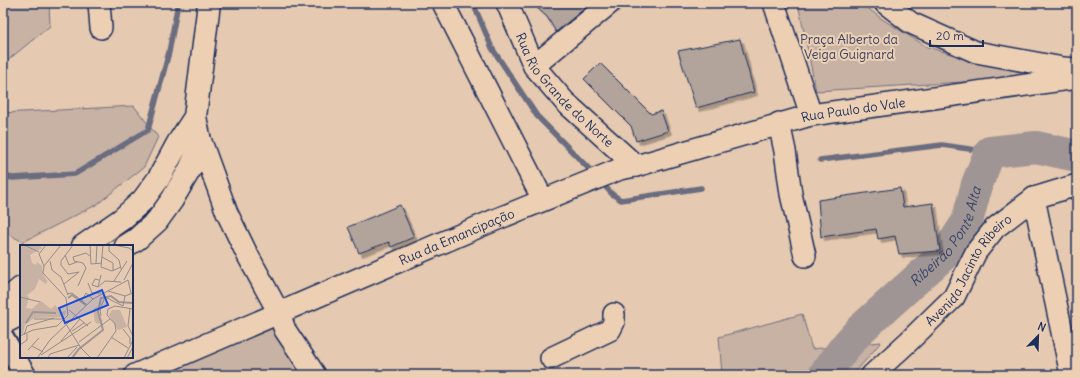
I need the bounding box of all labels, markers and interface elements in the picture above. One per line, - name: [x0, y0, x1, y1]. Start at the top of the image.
- scale bar: [930, 22, 983, 48]
- text: 20 m: [936, 28, 964, 43]
- street label: Rua Rio Grande do Norte: [512, 30, 617, 151]
- park label: Praça Alberto da Veiga Guignard: [800, 31, 898, 63]
- street label: Rua Paulo do Vale: [799, 94, 906, 126]
- water label: Ribeirão Ponte Alta: [906, 184, 985, 290]
- street label: Rua da Emancipação: [396, 205, 517, 269]
- street label: Avenida Jacinto Ribeiro: [922, 210, 1015, 330]
- inset map: [20, 245, 133, 358]
- north arrow: [1018, 316, 1058, 356]
- text: N: [1036, 319, 1048, 335]

